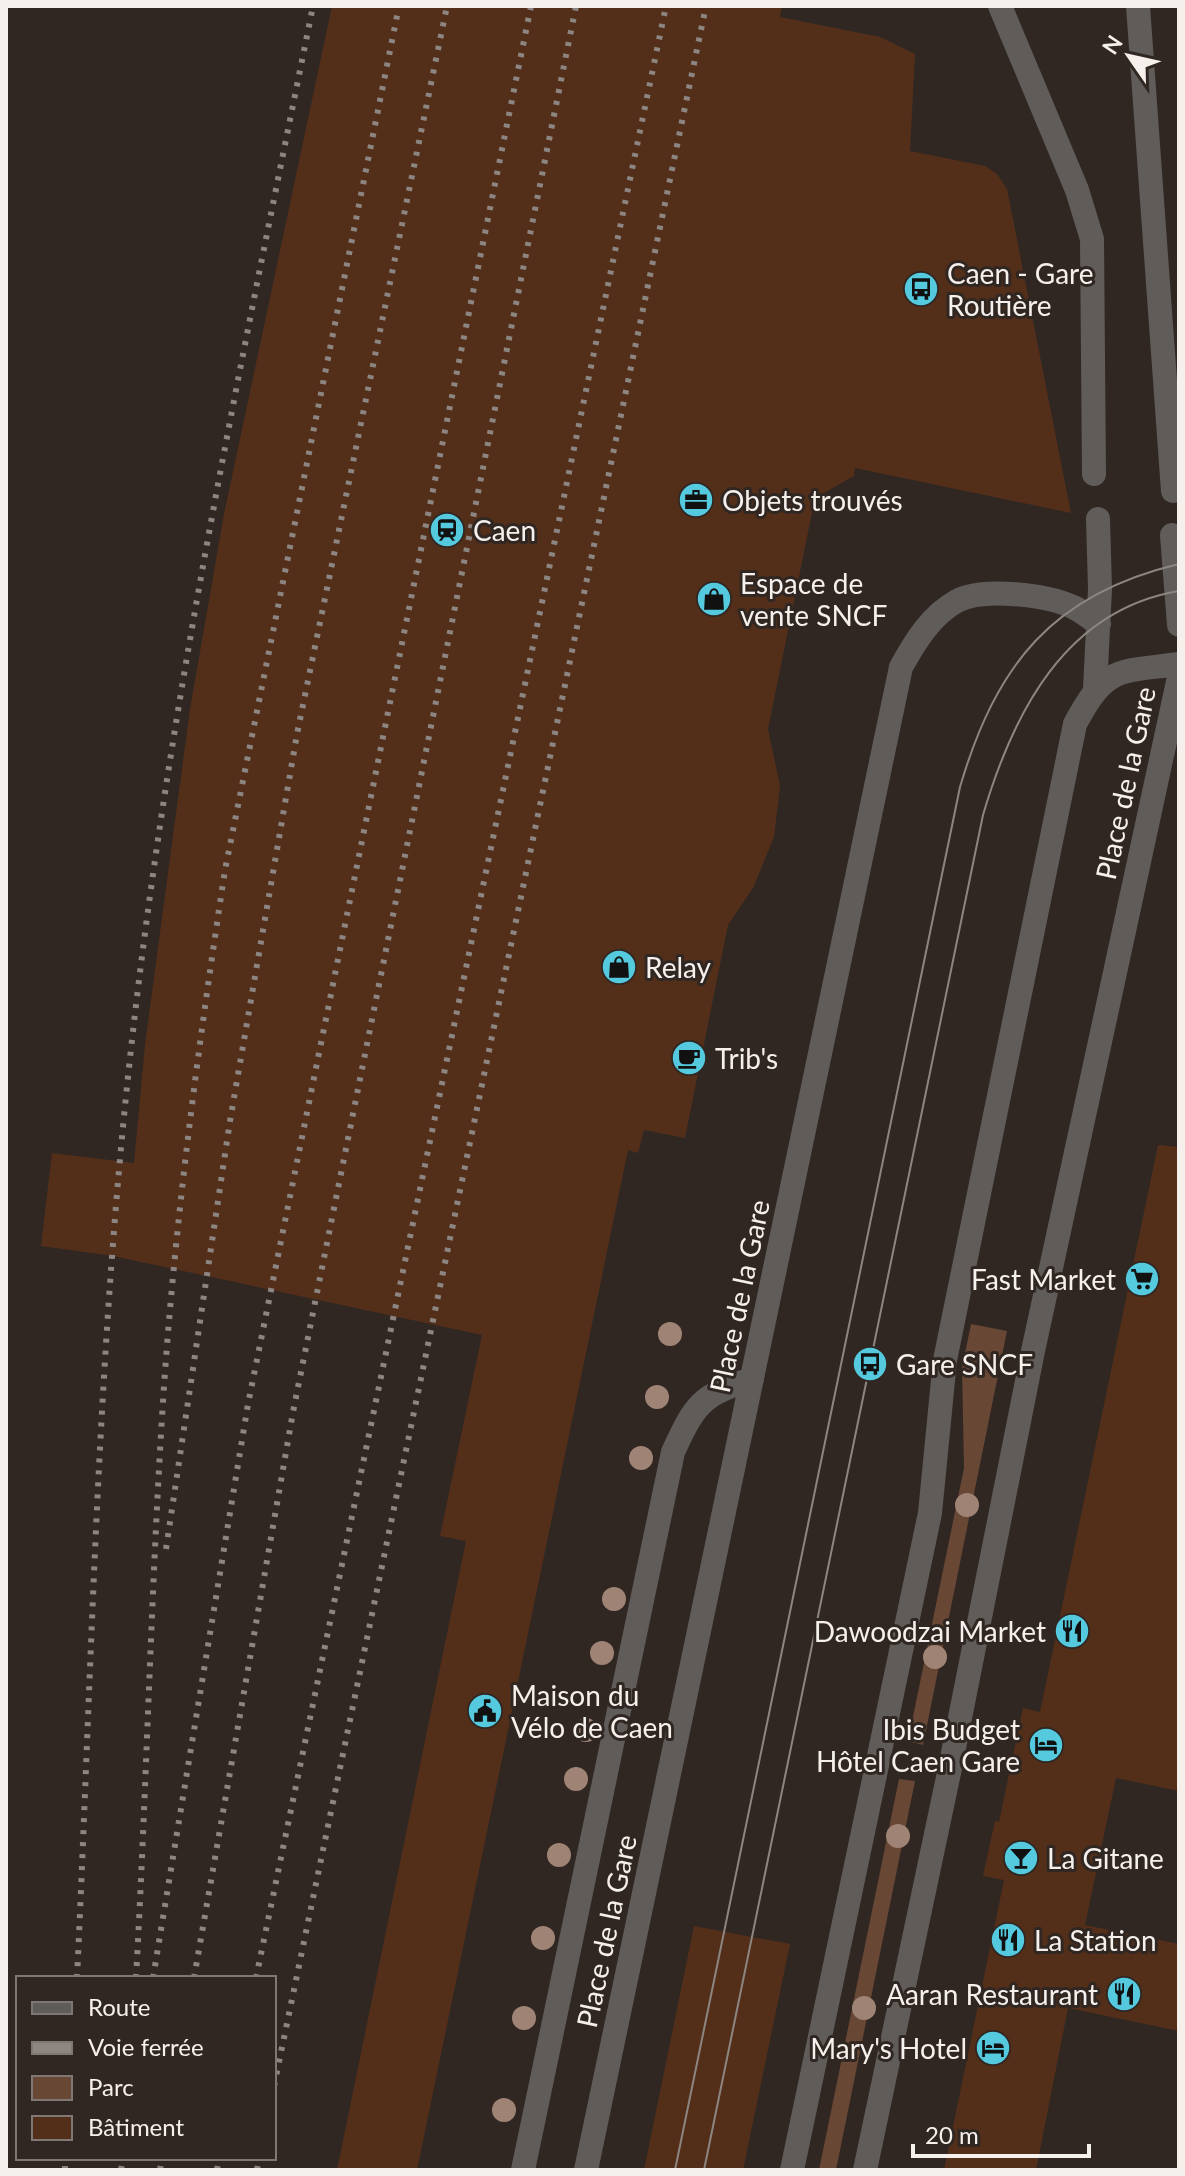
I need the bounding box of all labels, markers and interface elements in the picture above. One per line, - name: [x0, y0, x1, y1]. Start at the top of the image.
- north arrow: [1089, 16, 1169, 96]
- text: N: [1096, 30, 1128, 59]
- place label: Caen - Gare Routière: [947, 256, 1093, 322]
- bus stop icon: Caen - Gare Routière: [902, 270, 940, 308]
- office icon: Objets trouvés: [677, 481, 715, 519]
- place label: Objets trouvés: [722, 483, 903, 517]
- station icon: Caen: [428, 511, 466, 549]
- place label: Caen: [473, 513, 536, 547]
- place label: Espace de vente SNCF: [740, 566, 887, 632]
- shop icon: Espace de vente SNCF: [695, 580, 733, 618]
- street label: Place de la Gare: [1088, 683, 1162, 883]
- shop icon: Relay: [600, 948, 638, 986]
- place label: Relay: [645, 950, 712, 984]
- cafe icon: Trib's: [670, 1039, 708, 1077]
- place label: Trib's: [715, 1041, 778, 1075]
- street label: Place de la Gare: [702, 1196, 776, 1396]
- supermarket icon: Fast Market: [1123, 1260, 1161, 1298]
- place label: Fast Market: [971, 1262, 1116, 1296]
- bus stop icon: Gare SNCF: [851, 1345, 889, 1383]
- place label: Gare SNCF: [896, 1347, 1033, 1381]
- restaurant icon: Dawoodzai Market: [1053, 1612, 1091, 1650]
- place label: Dawoodzai Market: [814, 1614, 1046, 1648]
- place label: Maison du Vélo de Caen: [511, 1678, 673, 1744]
- public building icon: Maison du Vélo de Caen: [466, 1692, 504, 1730]
- place label: Ibis Budget Hôtel Caen Gare: [816, 1712, 1020, 1778]
- hotel icon: Ibis Budget Hôtel Caen Gare: [1027, 1726, 1065, 1764]
- street label: Place de la Gare: [569, 1831, 643, 2031]
- bar icon: La Gitane: [1002, 1839, 1040, 1877]
- place label: La Gitane: [1047, 1841, 1164, 1875]
- restaurant icon: La Station: [989, 1921, 1027, 1959]
- place label: La Station: [1034, 1923, 1157, 1957]
- restaurant icon: Aaran Restaurant: [1105, 1975, 1143, 2013]
- legend: [16, 1976, 276, 2160]
- place label: Aaran Restaurant: [886, 1977, 1098, 2011]
- text: Route: [88, 1992, 150, 2021]
- hotel icon: Mary's Hotel: [974, 2029, 1012, 2067]
- place label: Mary's Hotel: [810, 2031, 967, 2065]
- text: Voie ferrée: [88, 2032, 204, 2061]
- text: Parc: [88, 2072, 134, 2101]
- scale bar: [913, 2108, 1089, 2158]
- text: Bâtiment: [88, 2112, 185, 2141]
- text: 20 m: [925, 2120, 979, 2149]

